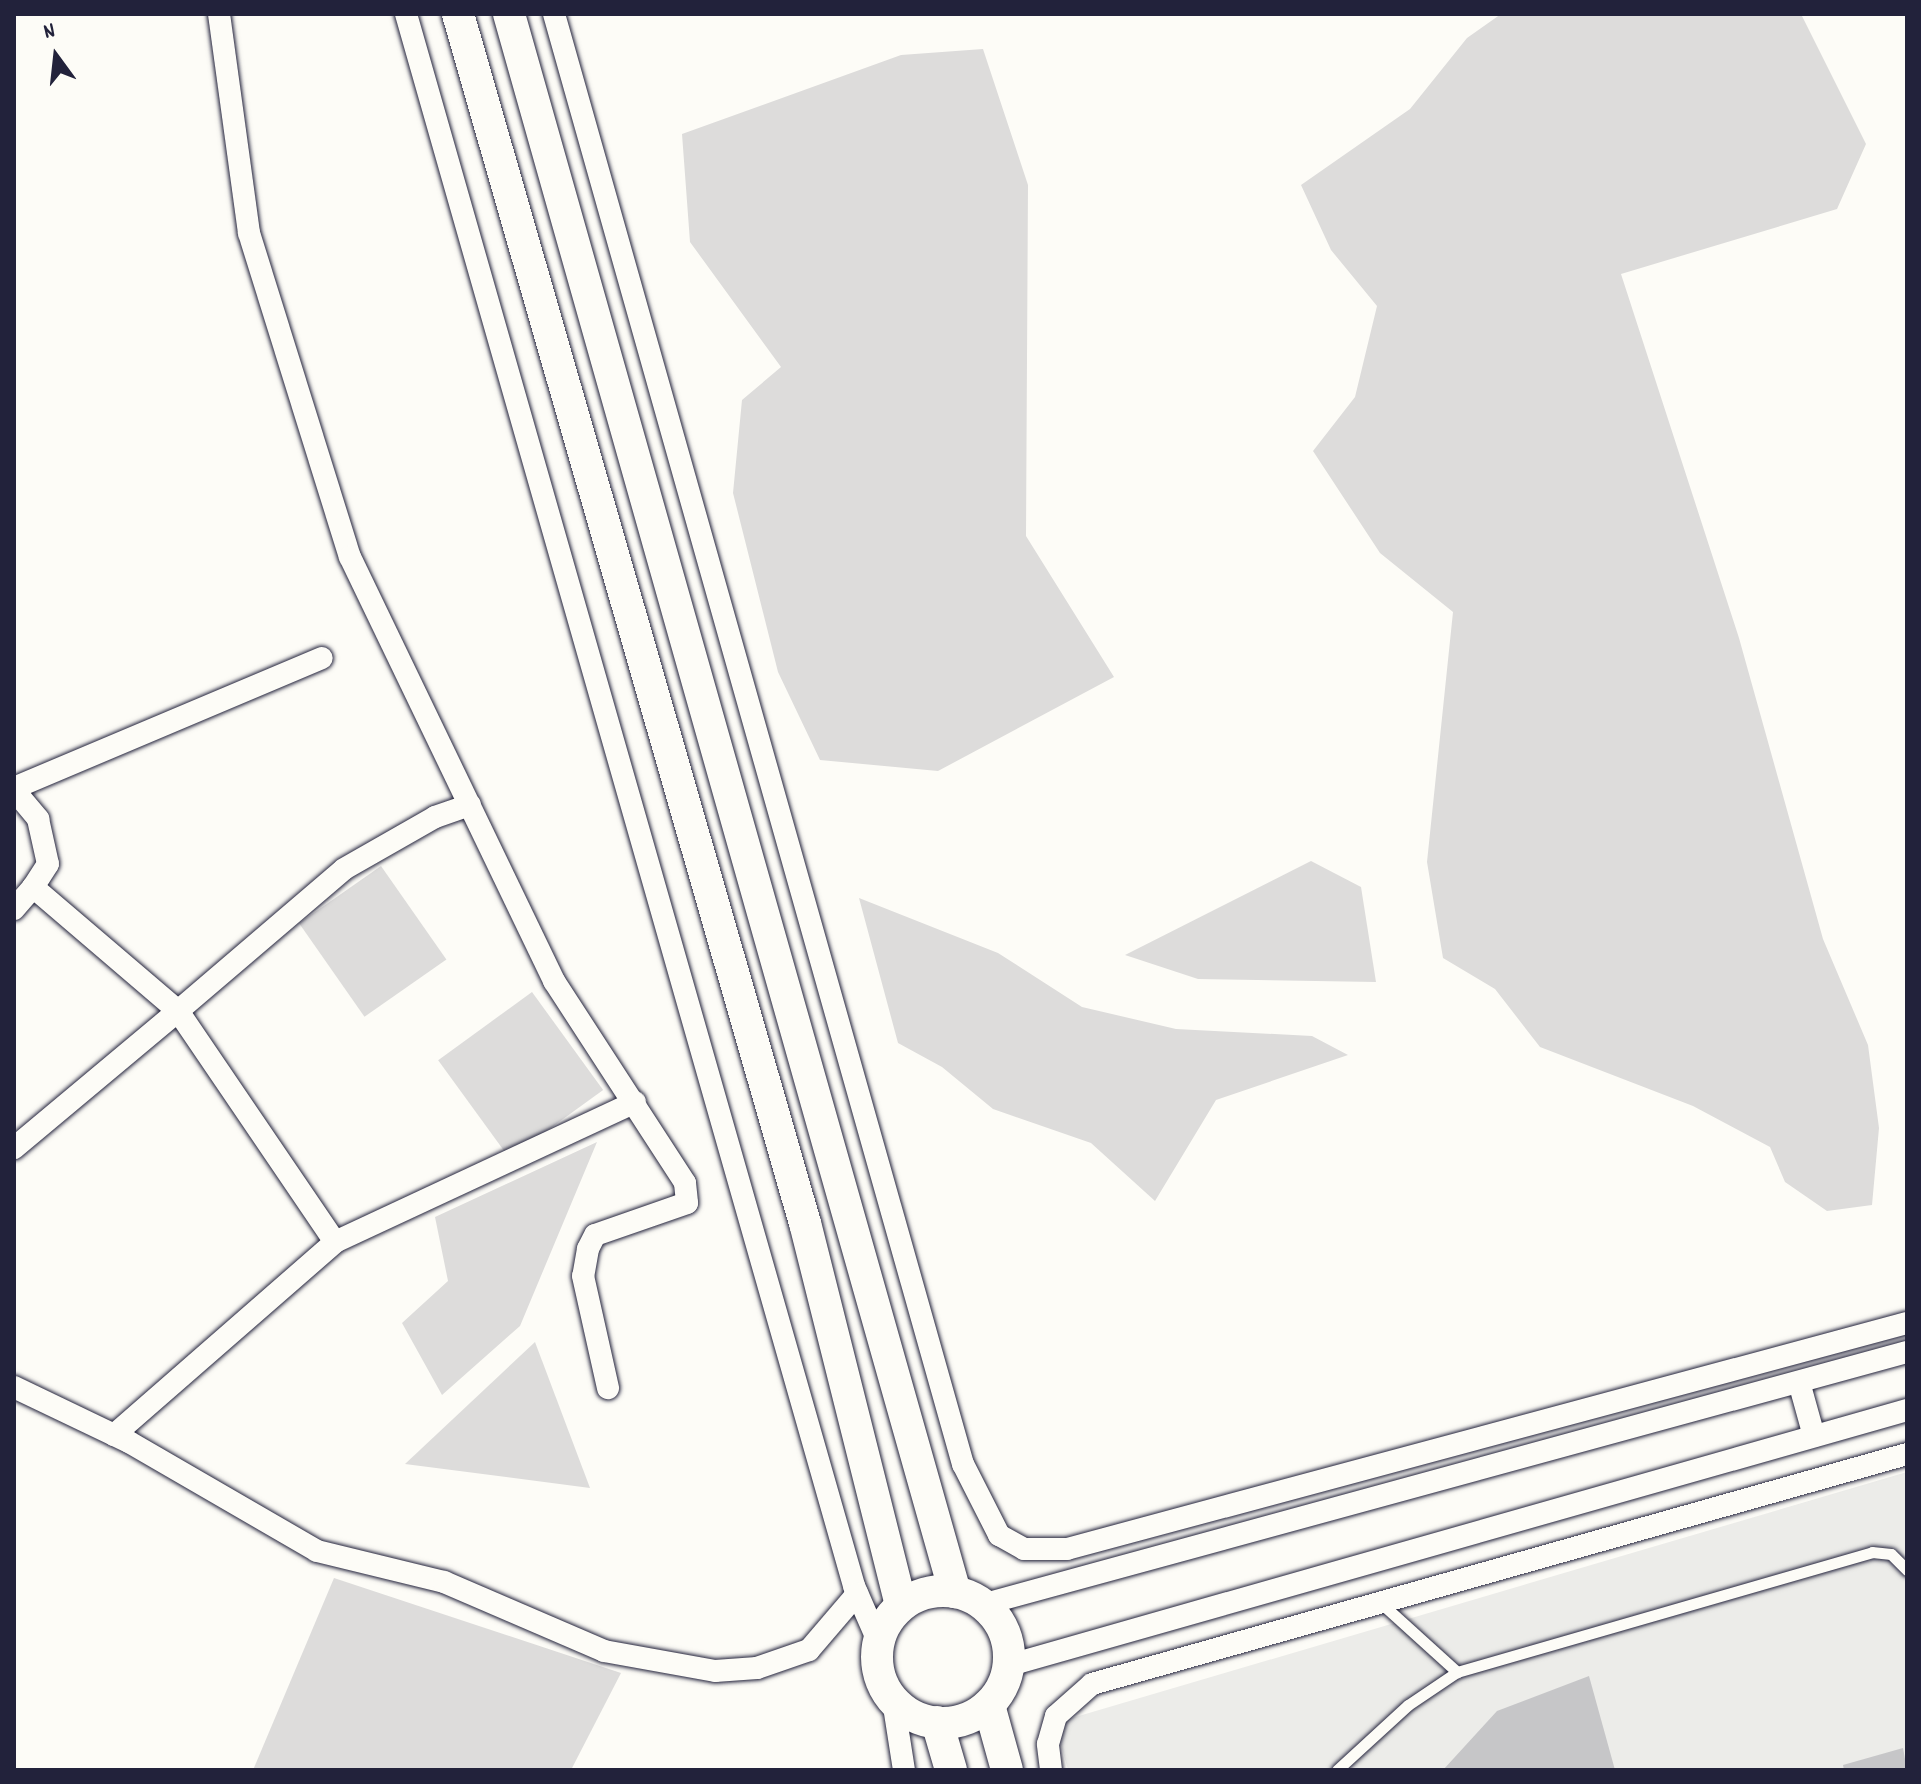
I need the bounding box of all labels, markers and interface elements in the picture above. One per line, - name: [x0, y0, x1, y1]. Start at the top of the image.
- north arrow: [16, 16, 96, 96]
- text: N: [40, 16, 59, 49]

